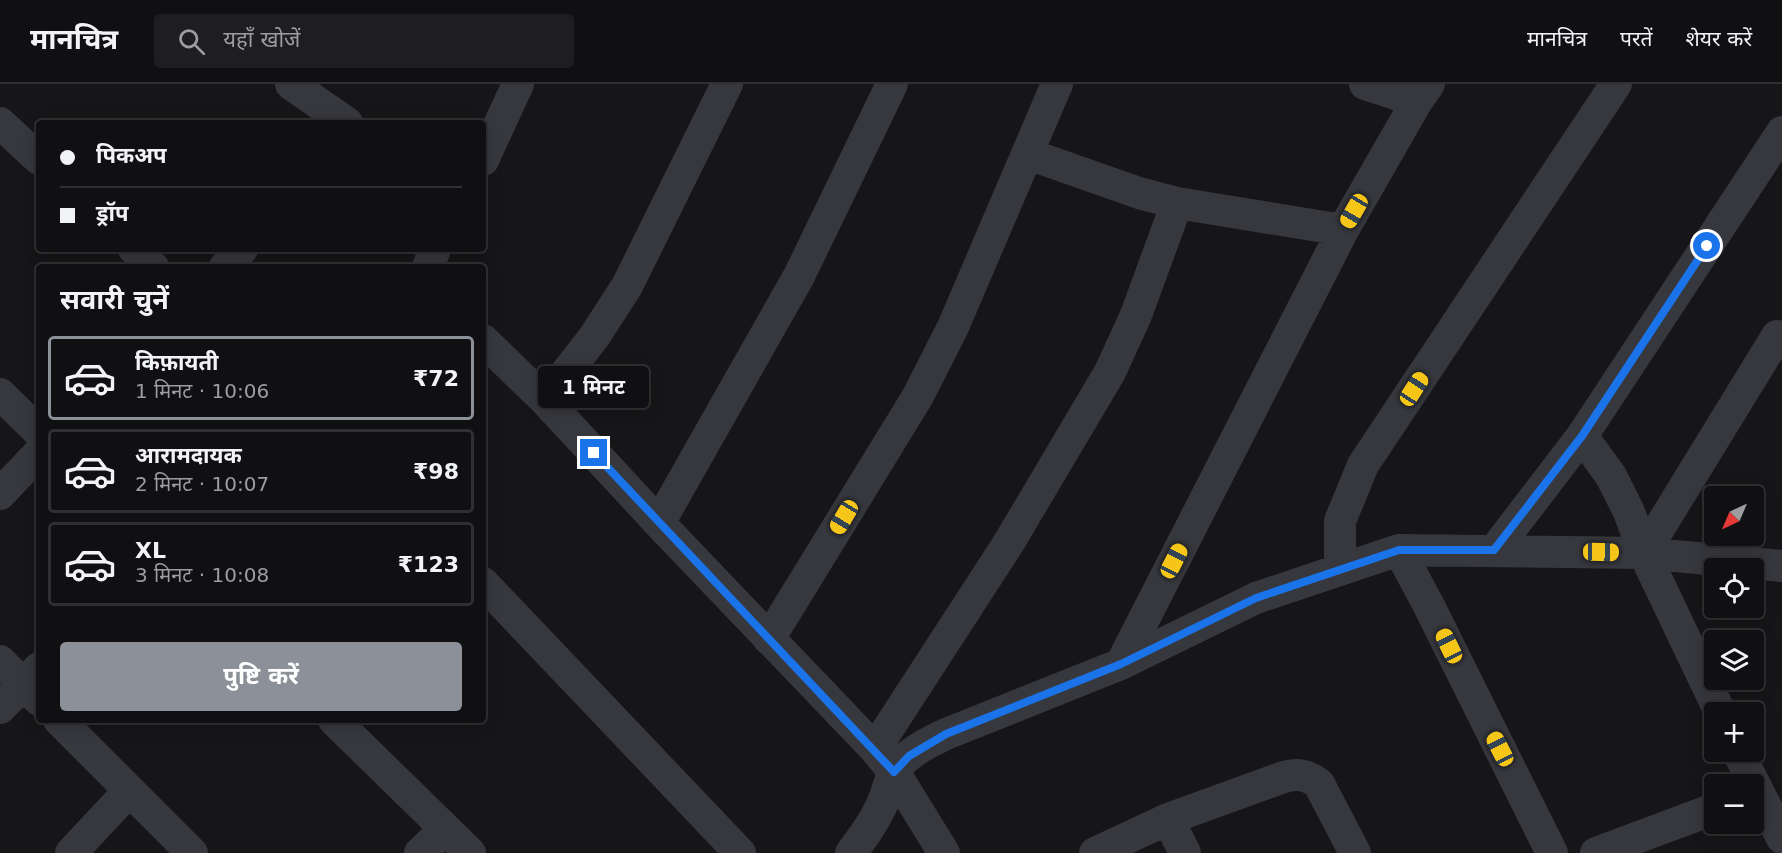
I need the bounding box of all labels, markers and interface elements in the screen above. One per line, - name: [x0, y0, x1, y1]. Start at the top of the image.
- search box: [154, 14, 574, 68]
- text: मानचित्र: [30, 23, 118, 56]
- icon: search: [175, 25, 208, 58]
- text: यहाँ खोजें: [223, 27, 300, 52]
- text: मानचित्र: [1527, 27, 1587, 51]
- text: परतें: [1620, 27, 1653, 51]
- text: शेयर करें: [1686, 27, 1752, 51]
- text: पिकअप: [96, 143, 167, 168]
- car: [1337, 191, 1371, 231]
- text: ड्रॉप: [96, 201, 129, 226]
- route start: [1693, 232, 1720, 259]
- text: सवारी चुनें: [60, 284, 169, 315]
- text: किफ़ायती: [135, 350, 219, 375]
- icon: car: [63, 351, 117, 405]
- text: ₹72: [413, 366, 459, 391]
- callout: 1 मिनट: [538, 366, 650, 408]
- car: [1397, 369, 1431, 409]
- text: 1 मिनट: [562, 375, 625, 399]
- text: 1 मिनट · 10:06: [135, 379, 269, 403]
- route end: [580, 439, 607, 466]
- text: आरामदायक: [135, 443, 242, 468]
- icon: car: [63, 444, 117, 498]
- text: ₹98: [413, 459, 459, 484]
- text: 2 मिनट · 10:07: [135, 472, 269, 496]
- north arrow: [1704, 486, 1764, 546]
- map controls: [1704, 486, 1764, 834]
- car: [827, 497, 861, 537]
- icon: car: [63, 537, 117, 591]
- text: XL: [135, 538, 166, 563]
- car: [1158, 541, 1190, 581]
- car: [1583, 543, 1619, 561]
- text: ₹123: [398, 552, 459, 577]
- button: locate: [1704, 558, 1764, 618]
- text: 3 मिनट · 10:08: [135, 563, 269, 587]
- car: [1433, 626, 1465, 666]
- button: layers: [1704, 630, 1764, 690]
- button: पुष्टि करें: [60, 642, 462, 711]
- button: +: [1704, 702, 1764, 762]
- car: [1484, 729, 1516, 769]
- button: −: [1704, 774, 1764, 834]

